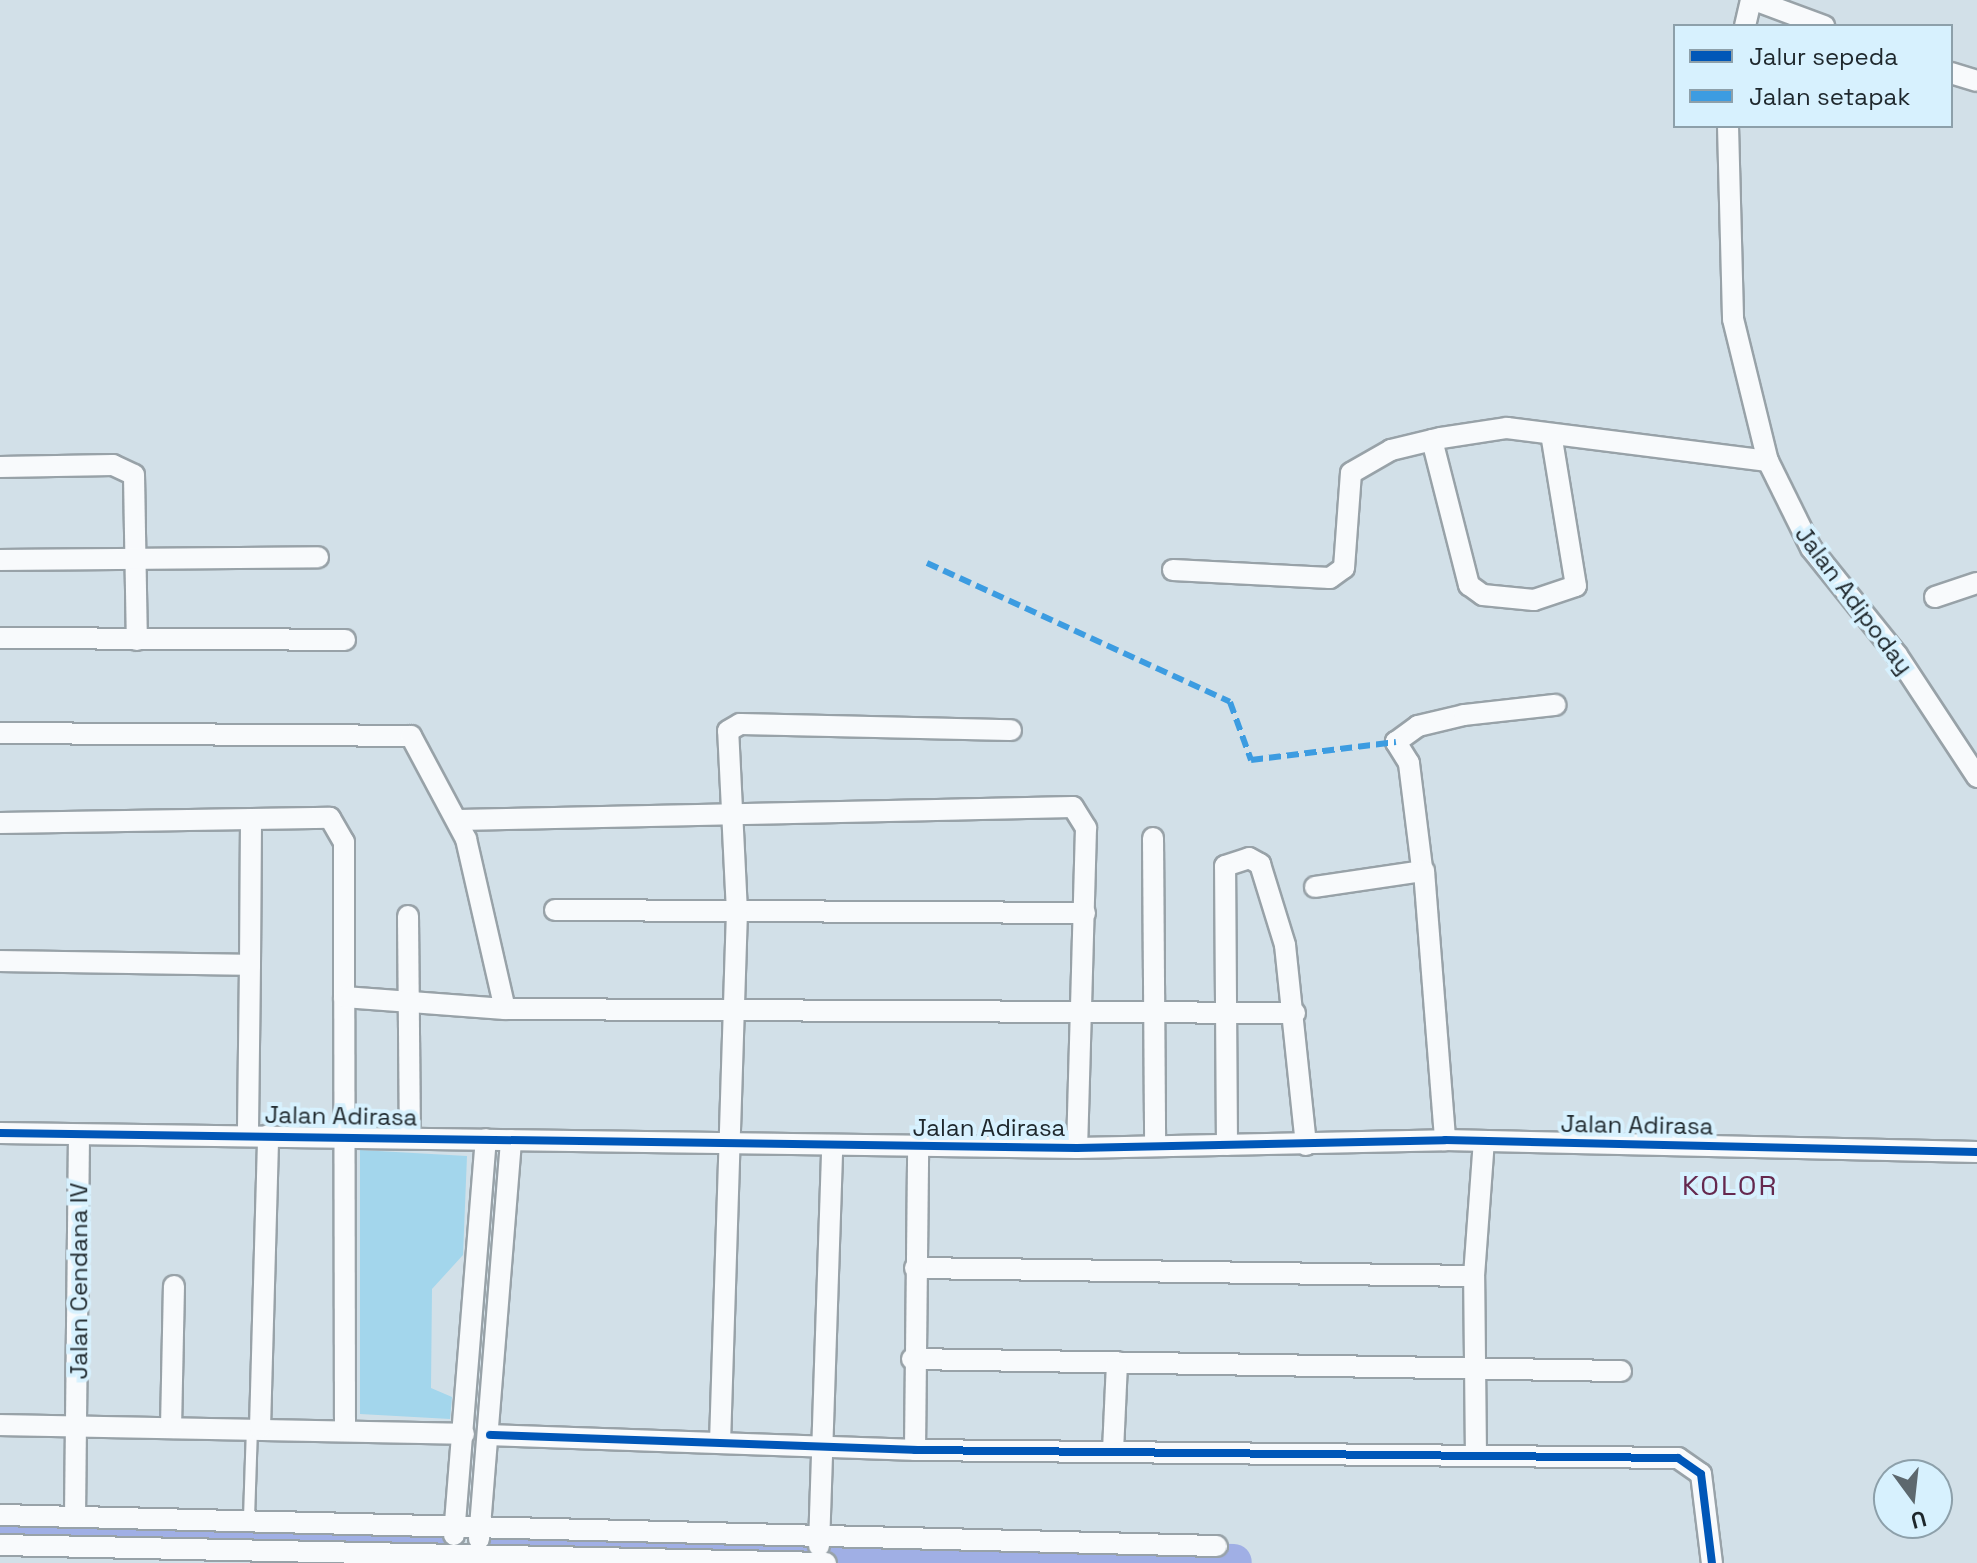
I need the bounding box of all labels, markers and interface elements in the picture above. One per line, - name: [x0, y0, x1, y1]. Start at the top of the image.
- legend: [1673, 24, 1953, 128]
- text: Jalur sepeda: [1749, 41, 1898, 72]
- text: Jalan setapak: [1749, 81, 1910, 112]
- street label: Jalan Adipoday: [1789, 520, 1919, 680]
- street label: Jalan Adirasa: [264, 1100, 418, 1132]
- street label: Jalan Adirasa: [1560, 1109, 1714, 1141]
- street label: Jalan Adirasa: [912, 1114, 1066, 1142]
- district label: KOLOR: [1682, 1168, 1778, 1202]
- street label: Jalan Cendana IV: [65, 1183, 93, 1379]
- north arrow: [1873, 1459, 1953, 1539]
- text: U: [1908, 1505, 1929, 1536]

